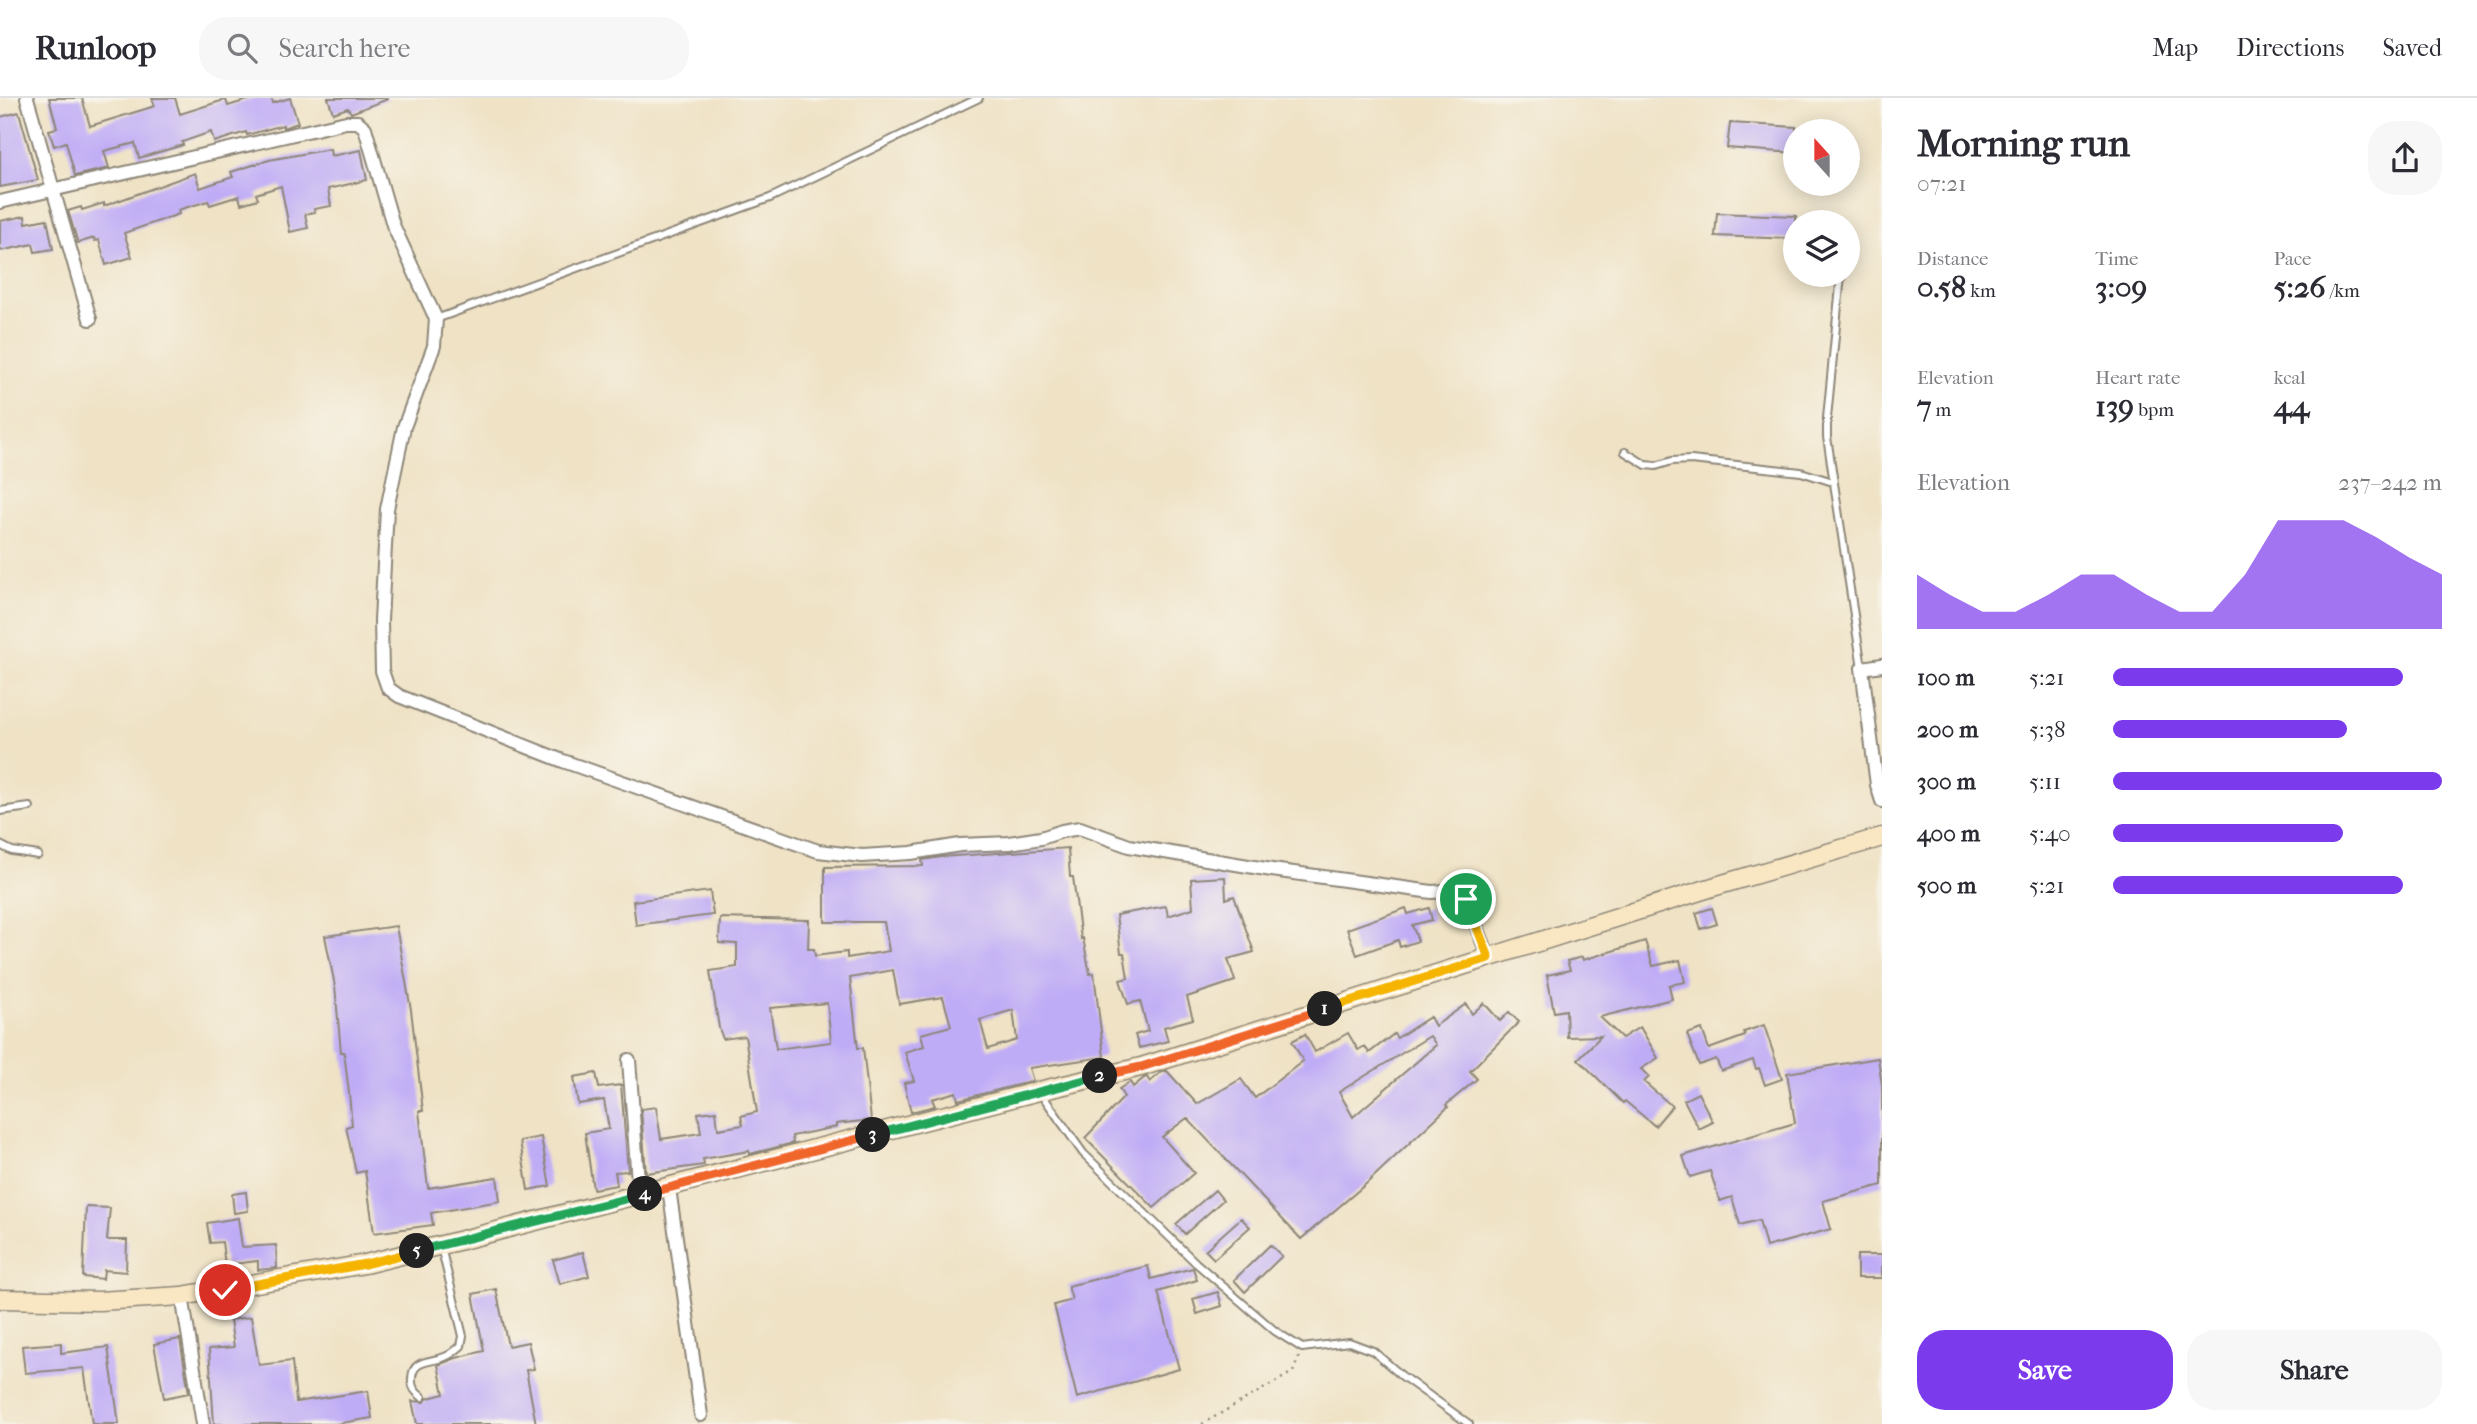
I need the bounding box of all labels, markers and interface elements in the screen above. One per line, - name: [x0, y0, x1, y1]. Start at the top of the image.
- search box: [199, 17, 689, 80]
- text: Runloop: [35, 29, 157, 68]
- icon: search: [223, 29, 261, 67]
- text: Search here: [279, 33, 410, 64]
- text: Map: [2152, 34, 2198, 62]
- text: Directions: [2236, 34, 2344, 62]
- text: Saved: [2382, 34, 2442, 62]
- north arrow: [1783, 119, 1860, 196]
- map controls: [1783, 119, 1860, 287]
- text: Morning run: [1917, 121, 2130, 166]
- button: share: [2368, 121, 2442, 195]
- text: 07:21: [1917, 170, 1966, 197]
- button: layers: [1783, 210, 1860, 287]
- text: Distance: [1917, 248, 1988, 270]
- text: Time: [2095, 248, 2139, 270]
- text: Pace: [2274, 248, 2312, 270]
- text: 0.58: [1917, 270, 1966, 305]
- text: 3:09: [2095, 270, 2147, 305]
- text: 5:26: [2274, 270, 2326, 305]
- text: km: [1966, 280, 1996, 302]
- text: /km: [2326, 280, 2360, 302]
- text: Elevation: [1917, 367, 1994, 389]
- text: Heart rate: [2095, 367, 2180, 389]
- text: kcal: [2274, 367, 2306, 389]
- text: 7: [1917, 389, 1931, 424]
- text: 139: [2095, 389, 2134, 424]
- text: 44: [2274, 389, 2309, 424]
- text: m: [1931, 399, 1951, 421]
- text: bpm: [2134, 399, 2174, 421]
- text: Elevation: [1917, 469, 2010, 496]
- text: 237–242 m: [2338, 469, 2442, 496]
- text: 100 m: [1917, 664, 1975, 691]
- text: 5:21: [2029, 664, 2065, 691]
- text: 200 m: [1917, 716, 1978, 743]
- text: 5:38: [2029, 716, 2066, 743]
- text: 300 m: [1917, 768, 1976, 795]
- text: 5:11: [2029, 768, 2061, 795]
- text: 400 m: [1917, 820, 1980, 847]
- text: 5:40: [2029, 820, 2071, 847]
- pin: [1436, 869, 1496, 929]
- text: 500 m: [1917, 872, 1976, 899]
- text: 5:21: [2029, 872, 2065, 899]
- icon: arrive: [1447, 880, 1485, 918]
- pin: 1: [1308, 992, 1342, 1026]
- text: 1: [1321, 997, 1328, 1019]
- pin: 2: [1082, 1058, 1118, 1094]
- text: 2: [1095, 1064, 1104, 1086]
- pin: 3: [856, 1118, 890, 1152]
- text: 3: [869, 1123, 876, 1145]
- pin: 4: [628, 1176, 662, 1212]
- text: 4: [639, 1182, 650, 1204]
- pin: 5: [400, 1234, 434, 1268]
- text: 5: [412, 1239, 421, 1261]
- pin: [195, 1260, 255, 1320]
- icon: check: [206, 1271, 244, 1309]
- button: Save: [1917, 1330, 2173, 1410]
- button: Share: [2187, 1330, 2442, 1410]

